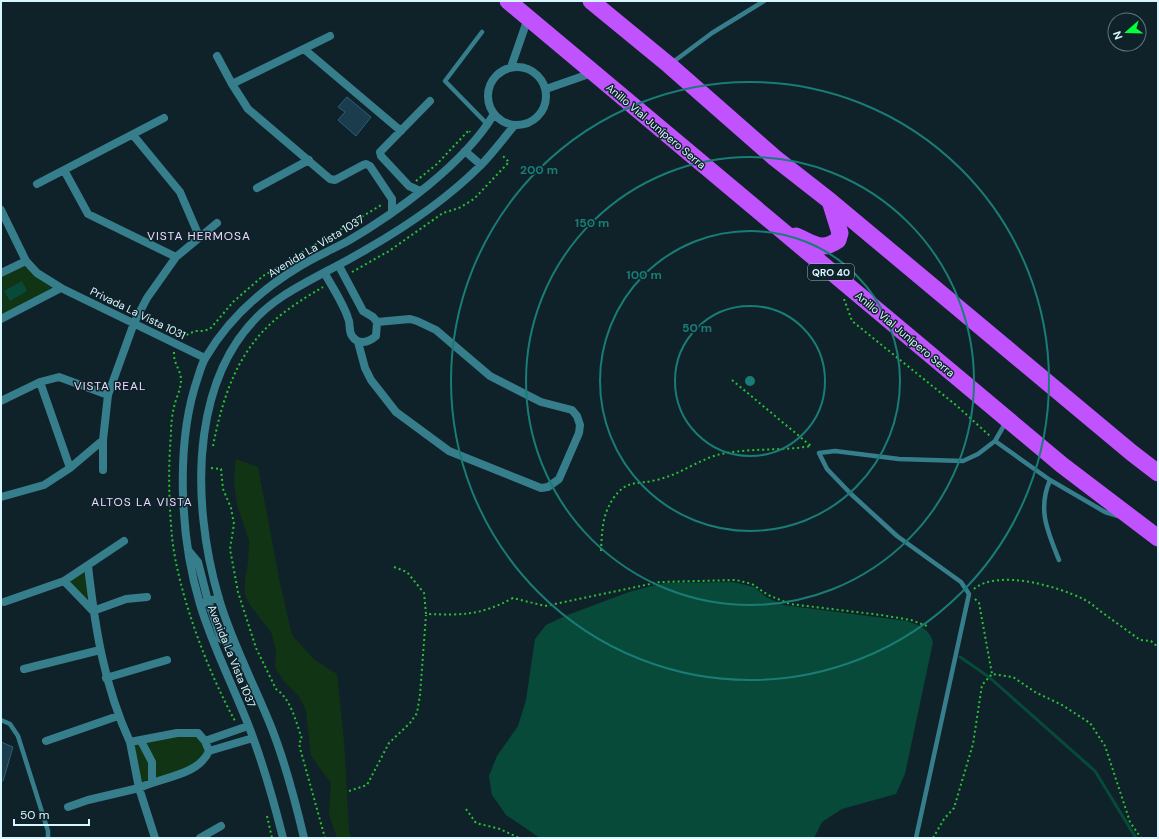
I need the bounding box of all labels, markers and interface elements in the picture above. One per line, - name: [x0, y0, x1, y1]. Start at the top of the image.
- north arrow: [1107, 12, 1147, 52]
- text: N: [1110, 29, 1126, 42]
- street label: Anillo Vial Junípero Serra: [603, 80, 709, 172]
- text: 200 m: [520, 162, 558, 178]
- street label: Avenida La Vista 1037: [265, 212, 367, 280]
- text: 150 m: [575, 215, 609, 231]
- district label: VISTA HERMOSA: [147, 228, 251, 244]
- road number: QRO 40: [808, 264, 854, 280]
- text: 100 m: [626, 267, 662, 283]
- street label: Privada La Vista 1031: [88, 284, 188, 342]
- street label: Anillo Vial Junípero Serra: [852, 288, 958, 380]
- text: 50 m: [682, 320, 712, 336]
- centre of rings: [743, 374, 757, 388]
- district label: VISTA REAL: [74, 378, 146, 394]
- district label: ALTOS LA VISTA: [91, 494, 193, 510]
- street label: Avenida La Vista 1037: [205, 603, 259, 710]
- scale bar: [14, 801, 89, 827]
- text: 50 m: [20, 807, 49, 823]

